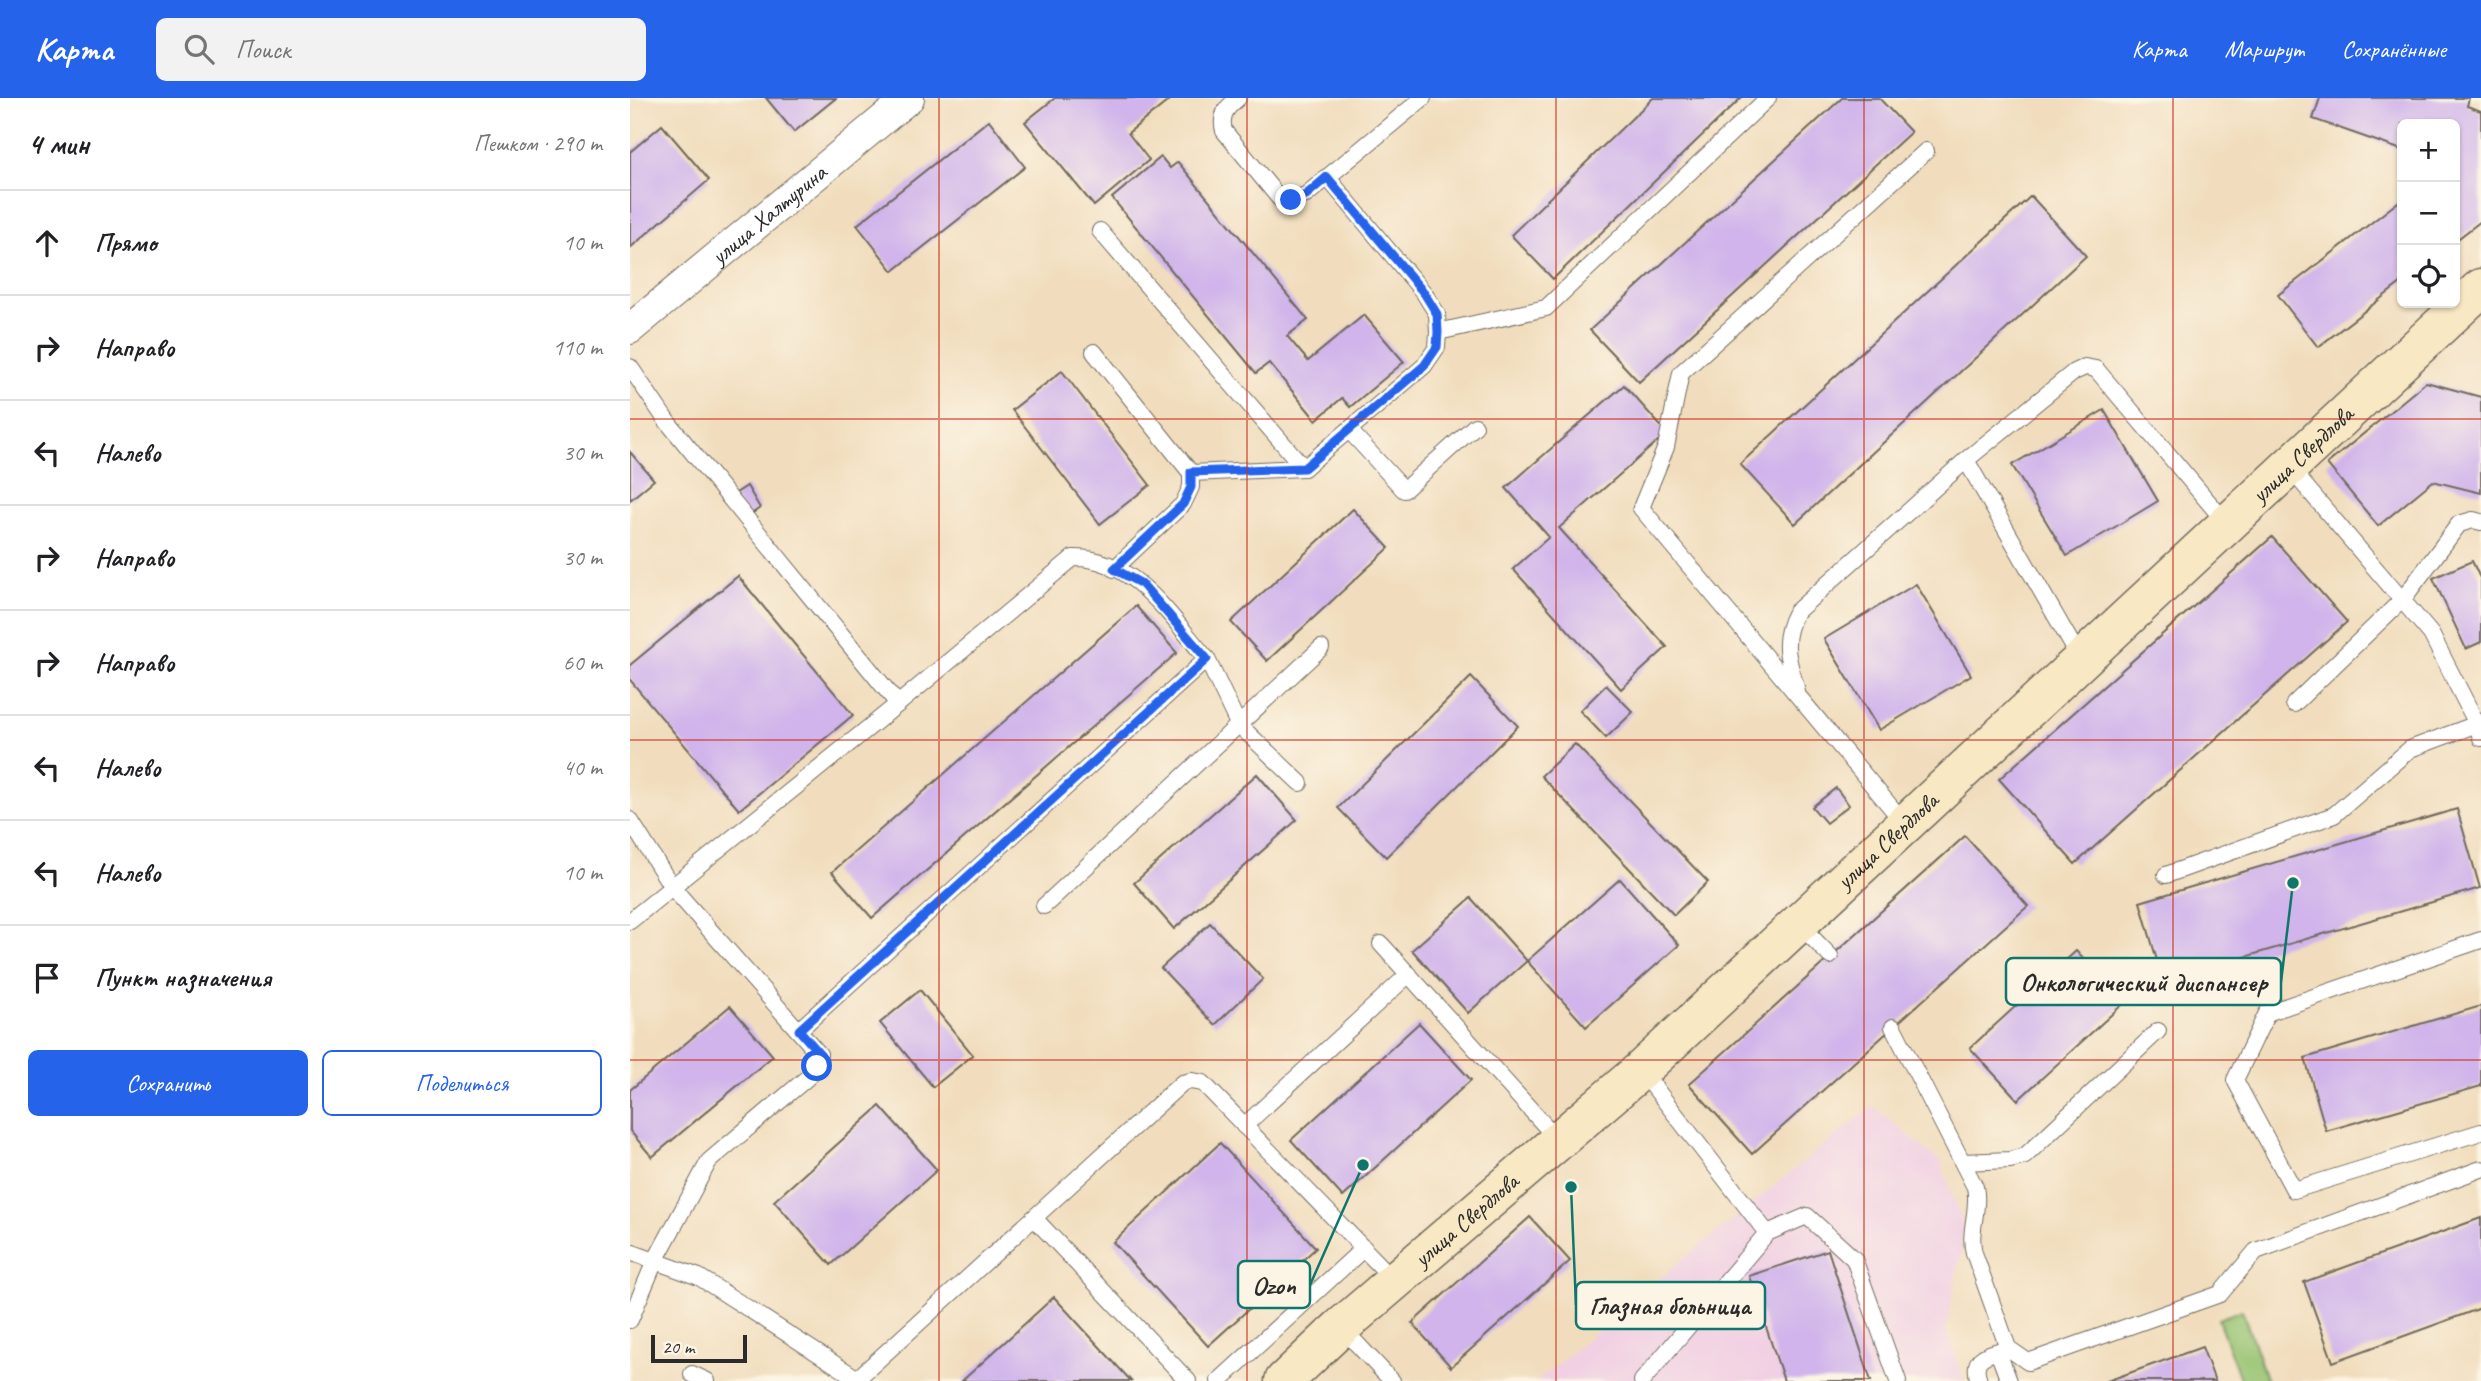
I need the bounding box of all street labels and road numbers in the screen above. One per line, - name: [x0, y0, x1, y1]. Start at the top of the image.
- street label: улица Халтурина: [703, 157, 834, 272]
- street label: улица Свердлова: [2243, 398, 2361, 511]
- street label: улица Свердлова: [1828, 784, 1946, 897]
- street label: улица Свердлова: [1406, 1165, 1526, 1275]

